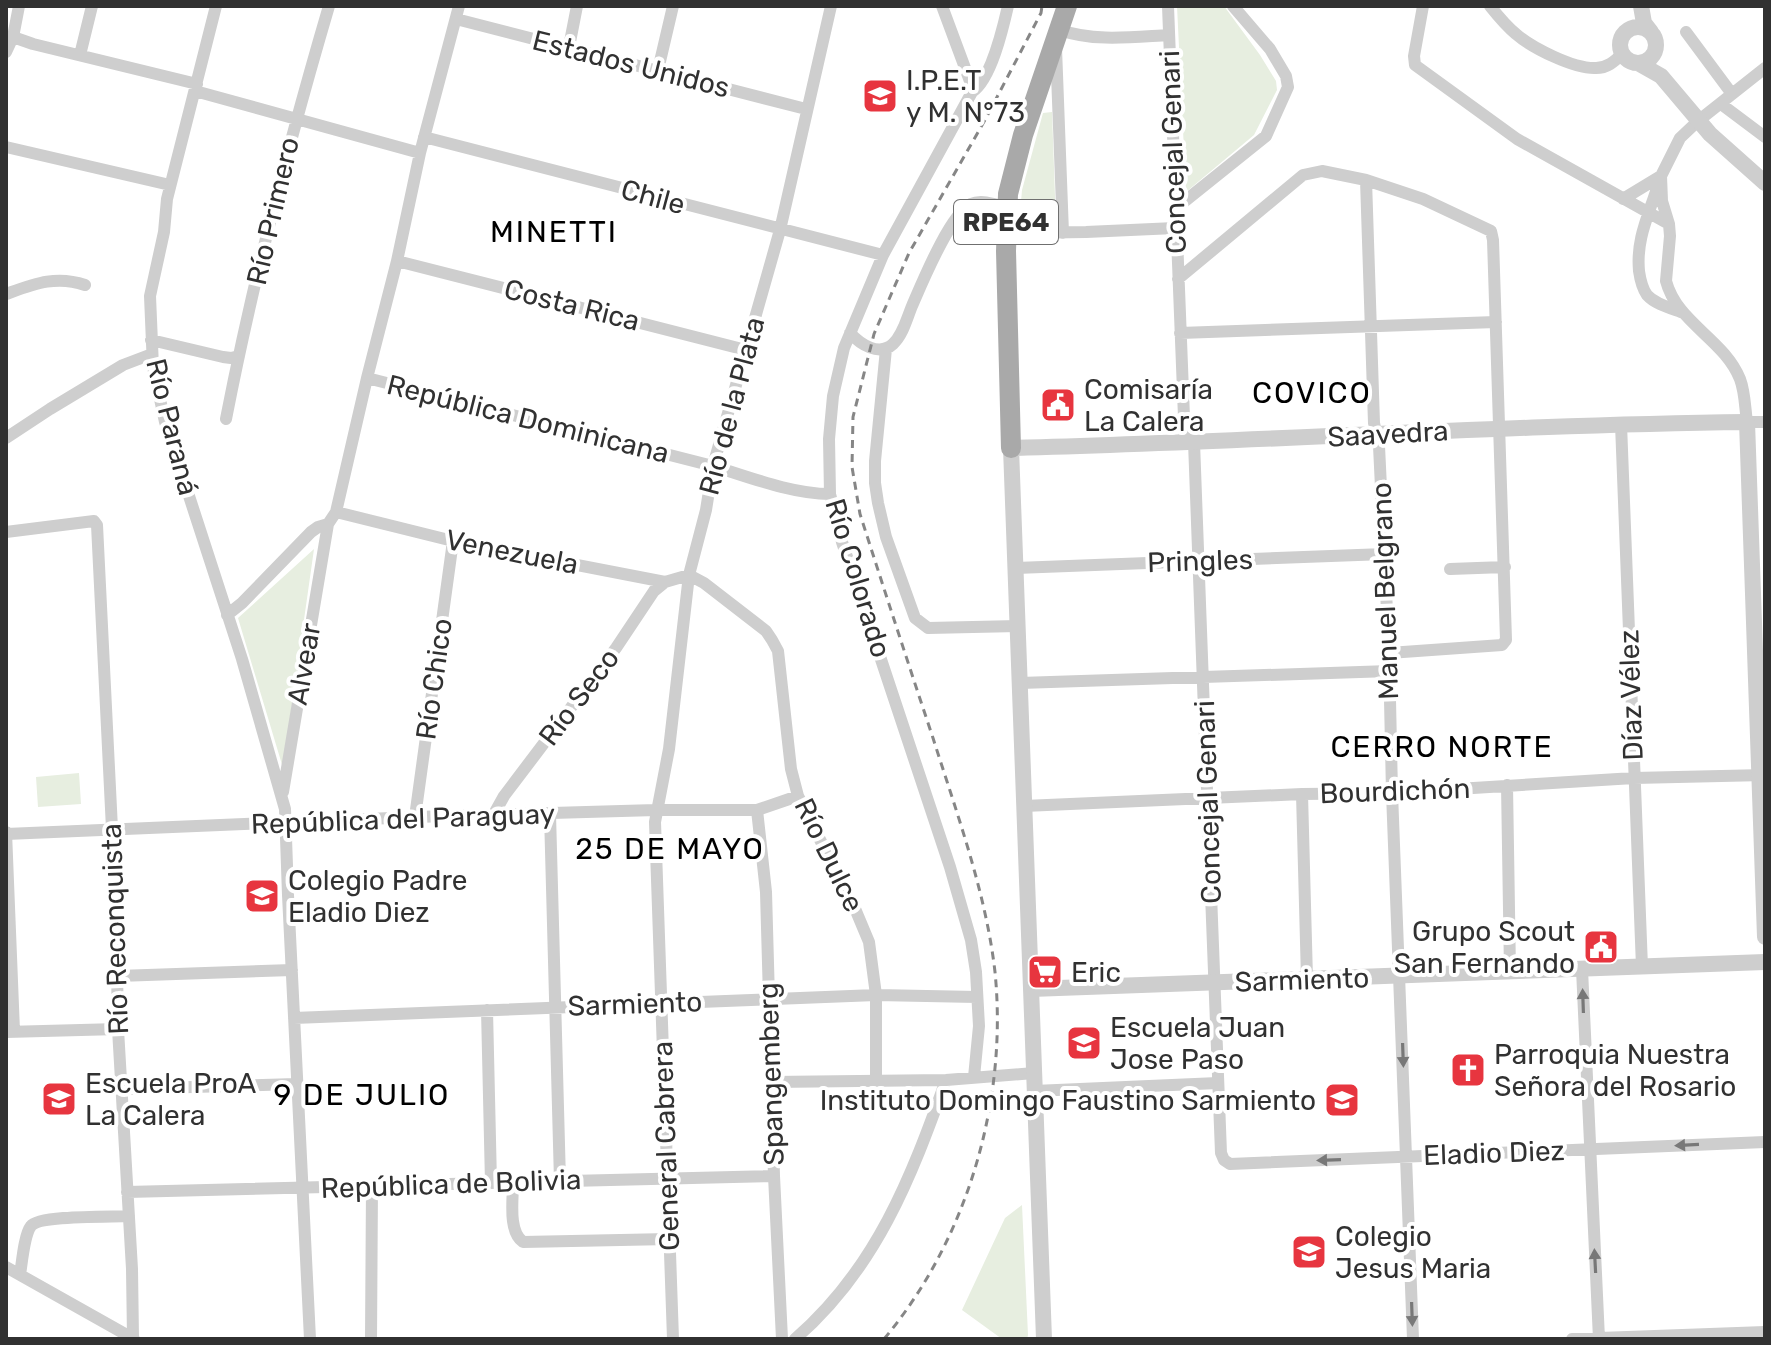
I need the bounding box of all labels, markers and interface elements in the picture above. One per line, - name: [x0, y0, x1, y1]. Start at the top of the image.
- street label: Estados Unidos: [529, 24, 733, 104]
- street label: Concejal Genari: [1153, 50, 1193, 254]
- place label: I.P.E.T y M. N°73: [906, 64, 1025, 129]
- school or university icon: I.P.E.T y M. N°73: [861, 77, 899, 115]
- street label: Río Primero: [240, 134, 306, 288]
- street label: Chile: [617, 173, 689, 221]
- road number: RPE64: [954, 200, 1058, 244]
- district label: MINETTI: [490, 214, 618, 250]
- street label: Costa Rica: [501, 272, 643, 338]
- street label: Río de la Plata: [692, 313, 772, 499]
- street label: Río Paraná: [139, 355, 205, 499]
- street label: República Dominicana: [384, 368, 672, 470]
- place label: Comisaría La Calera: [1084, 373, 1213, 438]
- district label: COVICO: [1252, 375, 1372, 411]
- public building icon: Comisaría La Calera: [1039, 386, 1077, 424]
- street label: Saavedra: [1327, 414, 1449, 454]
- street label: Manuel Belgrano: [1365, 482, 1405, 700]
- street label: Río Colorado: [818, 495, 898, 661]
- street label: Venezuela: [443, 523, 581, 581]
- street label: Pringles: [1147, 543, 1253, 579]
- street label: Río Chico: [409, 616, 459, 742]
- street label: Alvear: [281, 620, 327, 707]
- street label: Díaz Vélez: [1612, 629, 1650, 761]
- street label: Río Seco: [532, 642, 626, 752]
- street label: Concejal Genari: [1188, 700, 1228, 904]
- district label: CERRO NORTE: [1330, 729, 1554, 765]
- street label: Bourdichón: [1319, 772, 1471, 810]
- street label: Río Dulce: [787, 793, 871, 917]
- street label: República del Paraguay: [250, 797, 556, 841]
- street label: Río Reconquista: [95, 823, 135, 1035]
- district label: 25 DE MAYO: [575, 831, 765, 867]
- place label: Colegio Padre Eladio Diez: [288, 864, 468, 929]
- school or university icon: Colegio Padre Eladio Diez: [243, 877, 281, 915]
- place label: Grupo Scout San Fernando: [1394, 915, 1575, 980]
- public building icon: Grupo Scout San Fernando: [1582, 928, 1620, 966]
- supermarket icon: Eric: [1026, 953, 1064, 991]
- place label: Eric: [1071, 956, 1121, 989]
- street label: Sarmiento: [1234, 961, 1370, 999]
- street label: Spangemberg: [751, 982, 791, 1166]
- street label: Sarmiento: [567, 985, 703, 1023]
- one-way arrow: [1577, 988, 1590, 1013]
- place label: Escuela Juan Jose Paso: [1110, 1011, 1285, 1076]
- school or university icon: Escuela Juan Jose Paso: [1065, 1024, 1103, 1062]
- place label: Parroquia Nuestra Señora del Rosario: [1494, 1038, 1736, 1103]
- street label: General Cabrera: [646, 1041, 686, 1251]
- one-way arrow: [1396, 1043, 1409, 1068]
- church icon: Parroquia Nuestra Señora del Rosario: [1449, 1051, 1487, 1089]
- place label: Escuela ProA La Calera: [85, 1067, 257, 1132]
- district label: 9 DE JULIO: [274, 1077, 450, 1113]
- school or university icon: Escuela ProA La Calera: [40, 1080, 78, 1118]
- school or university icon: Instituto Domingo Faustino Sarmiento: [1323, 1081, 1361, 1119]
- place label: Instituto Domingo Faustino Sarmiento: [820, 1084, 1316, 1117]
- street label: Eladio Diez: [1423, 1134, 1565, 1172]
- one-way arrow: [1674, 1139, 1699, 1152]
- one-way arrow: [1316, 1153, 1341, 1166]
- street label: República de Bolivia: [320, 1163, 582, 1205]
- place label: Colegio Jesus Maria: [1335, 1220, 1491, 1285]
- school or university icon: Colegio Jesus Maria: [1290, 1233, 1328, 1271]
- one-way arrow: [1588, 1248, 1601, 1273]
- one-way arrow: [1406, 1302, 1419, 1327]

